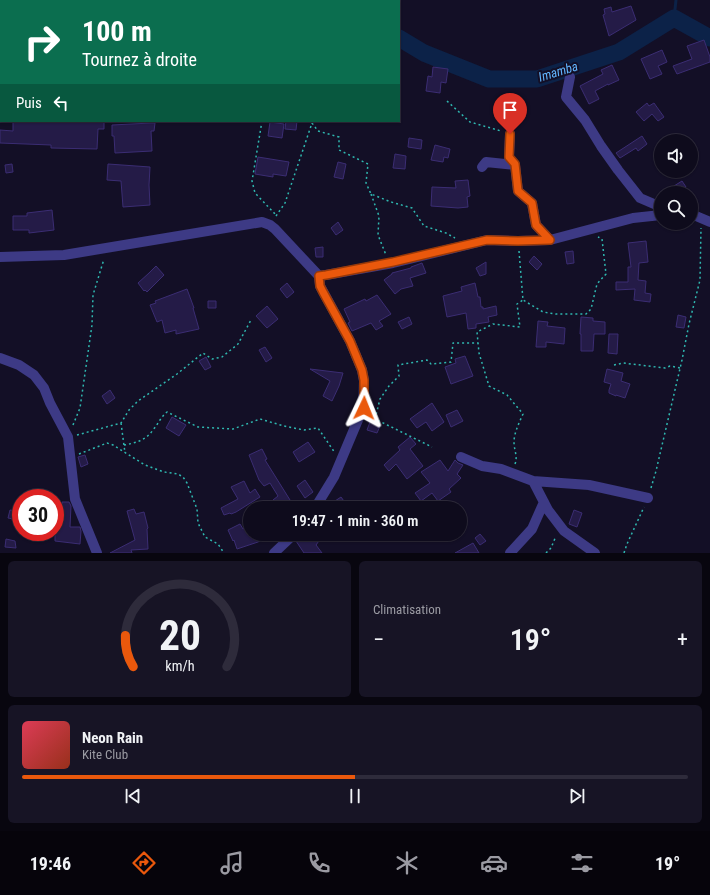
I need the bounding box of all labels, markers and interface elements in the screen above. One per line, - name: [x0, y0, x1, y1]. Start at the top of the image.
- text: 100 m: [82, 15, 152, 48]
- icon: right: [16, 16, 68, 68]
- text: Tournez à droite: [82, 49, 197, 70]
- water label: Imamba: [537, 58, 580, 85]
- icon: left: [50, 92, 72, 114]
- pin: [493, 93, 527, 134]
- text: Puis: [16, 94, 42, 112]
- icon: arrive: [499, 99, 521, 121]
- map controls: [654, 134, 698, 230]
- button: sound: [654, 134, 698, 178]
- button: search: [654, 186, 698, 230]
- position arrow: [343, 387, 385, 429]
- speed limit sign: 30: [12, 489, 64, 541]
- text: 19:47 · 1 min · 360 m: [292, 512, 418, 530]
- text: Climatisation: [373, 602, 441, 617]
- text: 20: [158, 611, 201, 660]
- text: 19°: [510, 622, 551, 657]
- text: −: [373, 627, 384, 652]
- text: +: [677, 627, 688, 652]
- text: km/h: [165, 658, 194, 674]
- text: Neon Rain: [82, 729, 143, 747]
- text: Kite Club: [82, 747, 128, 762]
- icon: previous: [122, 785, 144, 807]
- icon: pause: [344, 785, 366, 807]
- icon: next: [566, 785, 588, 807]
- icon: directions: [130, 849, 158, 877]
- icon: music: [218, 849, 246, 877]
- icon: phone: [305, 849, 333, 877]
- icon: climate: [393, 849, 421, 877]
- icon: car: [480, 849, 508, 877]
- icon: filters: [568, 849, 596, 877]
- text: 19:46: [30, 853, 71, 874]
- text: 19°: [655, 853, 680, 874]

